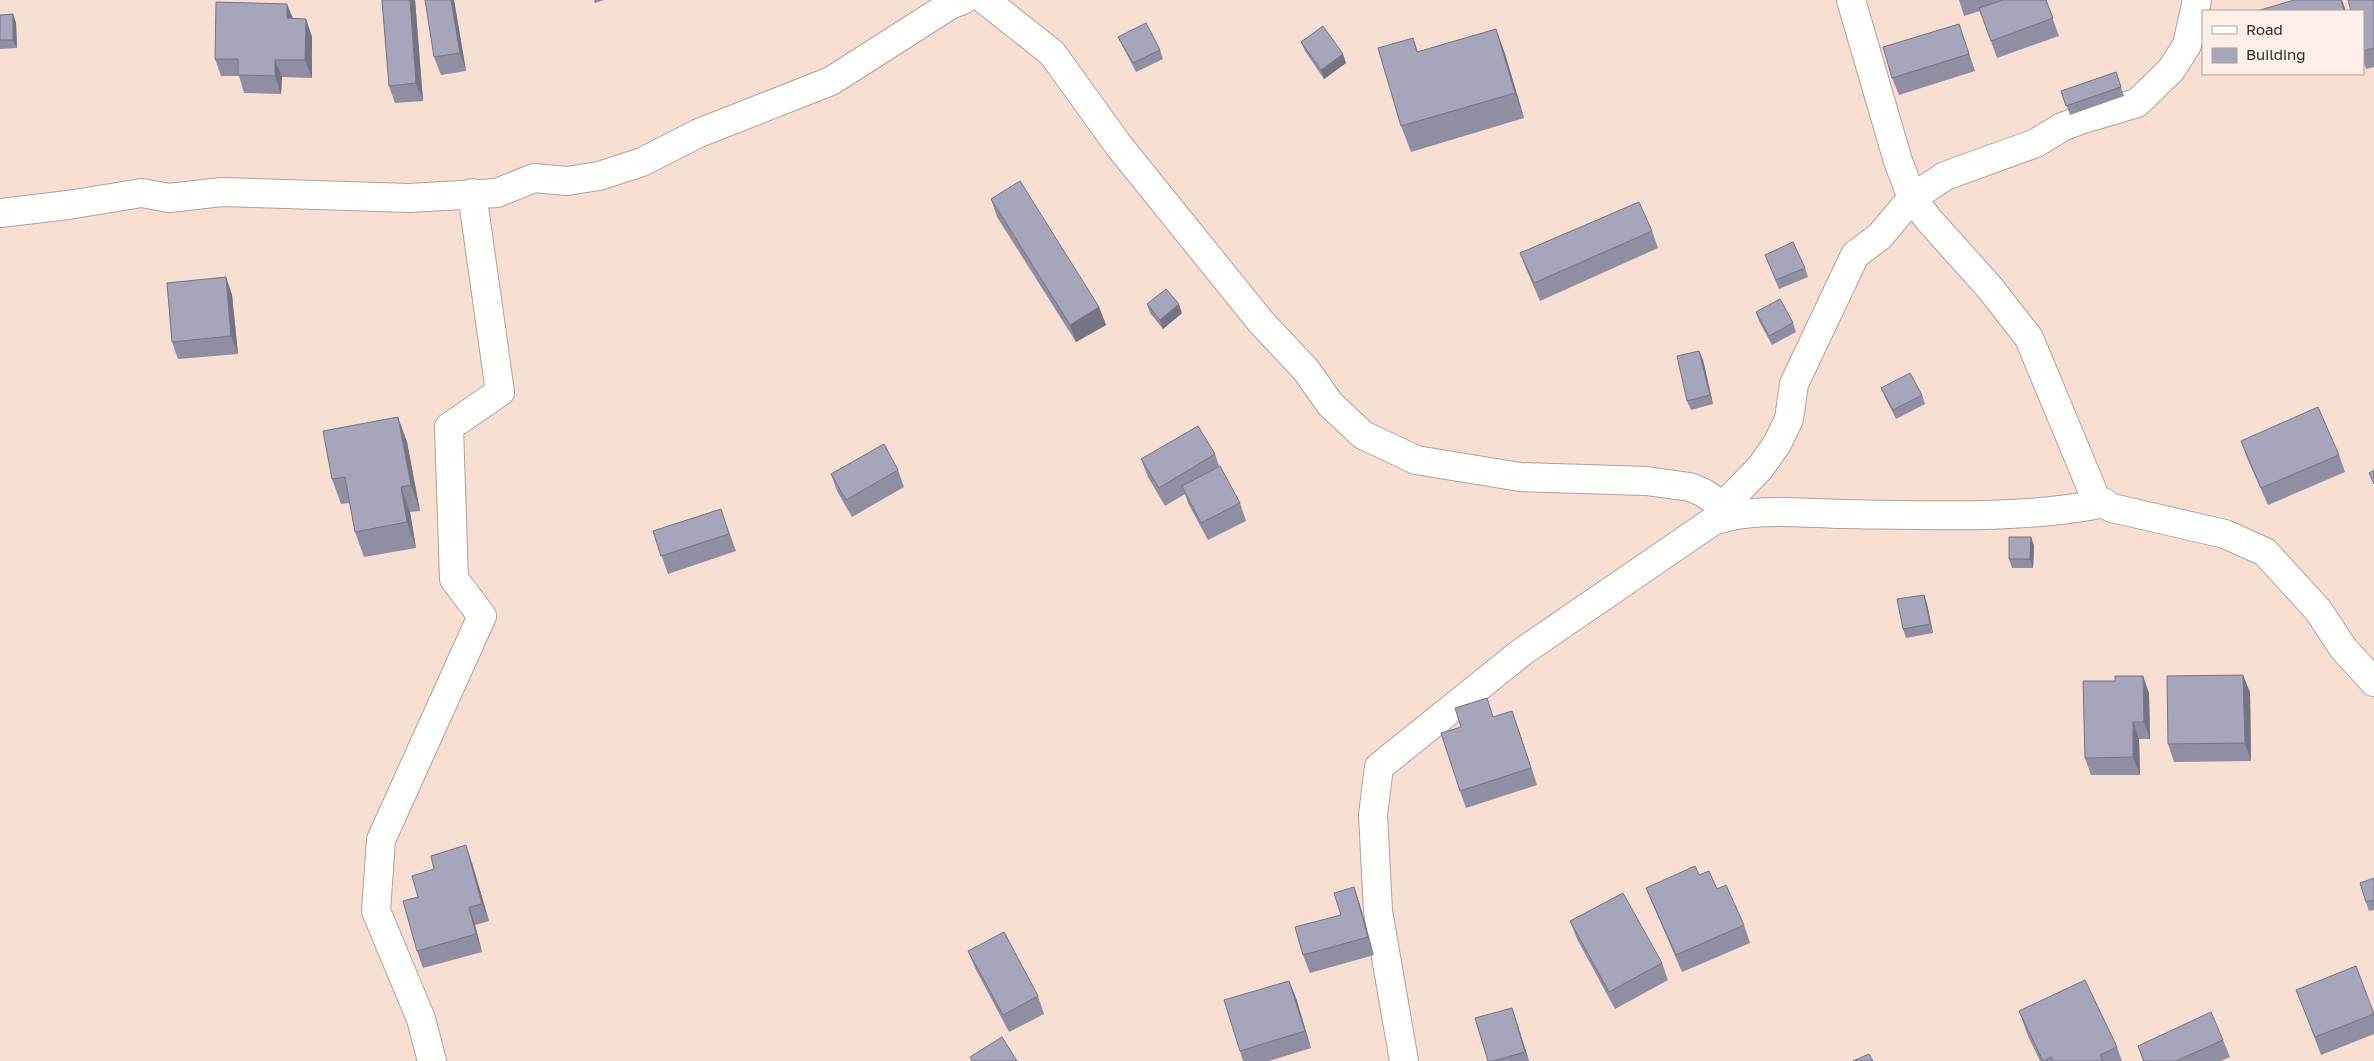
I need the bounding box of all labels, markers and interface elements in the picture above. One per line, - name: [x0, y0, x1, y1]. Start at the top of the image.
- legend: [2202, 10, 2364, 75]
- text: Road: [2246, 20, 2283, 38]
- text: Building: [2246, 45, 2306, 63]

